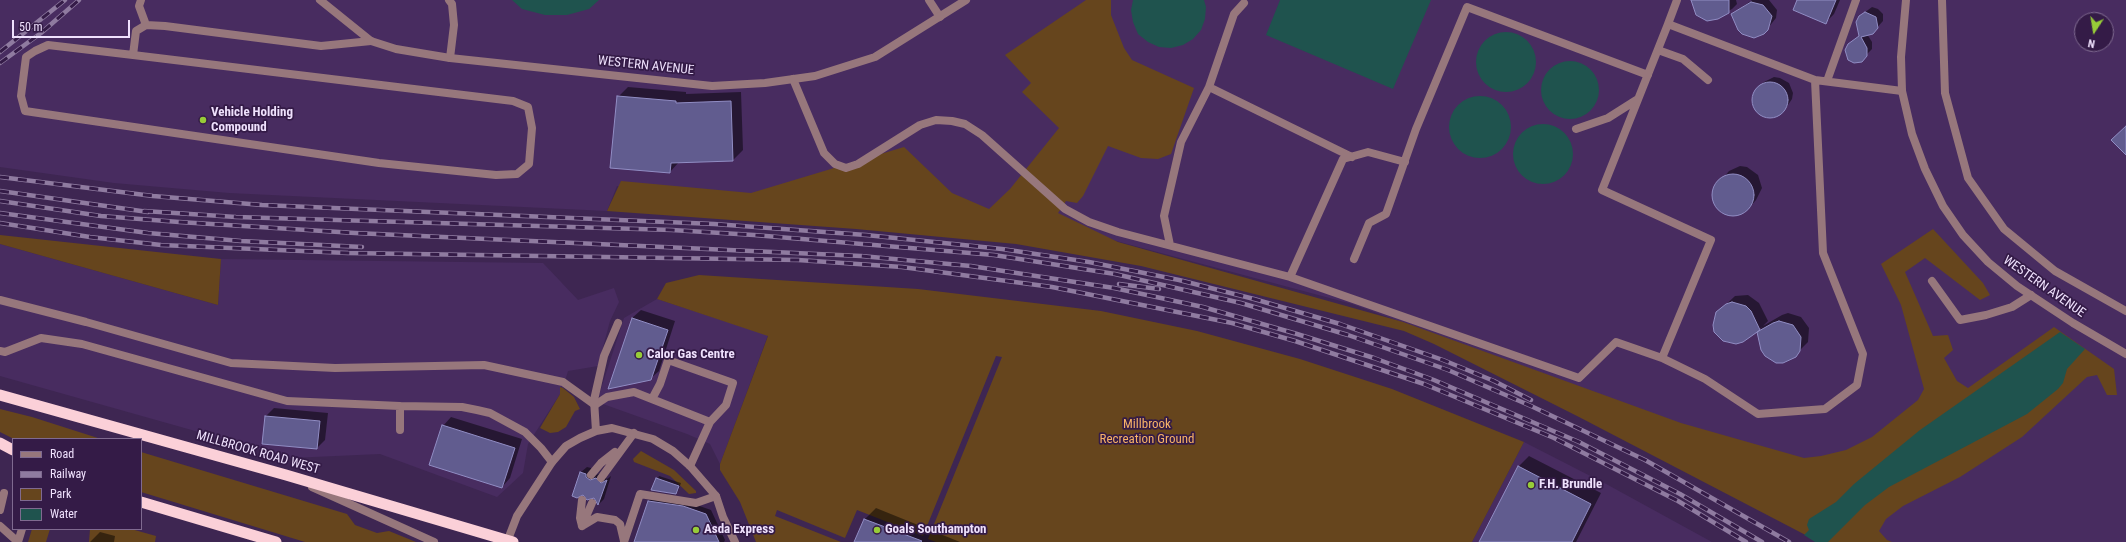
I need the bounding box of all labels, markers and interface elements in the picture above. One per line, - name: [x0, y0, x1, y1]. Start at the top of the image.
- scale bar: [14, 12, 132, 38]
- north arrow: [2074, 12, 2114, 52]
- text: 50 m: [19, 20, 43, 34]
- text: N: [2087, 36, 2096, 50]
- street label: WESTERN AVENUE: [597, 53, 695, 79]
- place label: Vehicle Holding Compound: [211, 105, 293, 136]
- marker: Vehicle Holding Compound: [198, 115, 208, 125]
- street label: WESTERN AVENUE: [2000, 253, 2088, 321]
- place label: Calor Gas Centre: [647, 347, 735, 363]
- marker: Calor Gas Centre: [634, 350, 644, 360]
- park label: Millbrook Recreation Ground: [1100, 417, 1194, 448]
- street label: MILLBROOK ROAD WEST: [195, 428, 321, 478]
- legend: [12, 438, 142, 530]
- text: Road: [50, 447, 74, 461]
- text: Railway: [50, 467, 86, 481]
- place label: F.H. Brundle: [1539, 477, 1602, 493]
- marker: F.H. Brundle: [1526, 480, 1536, 490]
- text: Park: [50, 487, 71, 501]
- text: Water: [50, 507, 78, 521]
- place label: Asda Express: [704, 522, 774, 538]
- place label: Goals Southampton: [885, 522, 987, 538]
- marker: Asda Express: [691, 525, 701, 535]
- marker: Goals Southampton: [872, 525, 882, 535]

